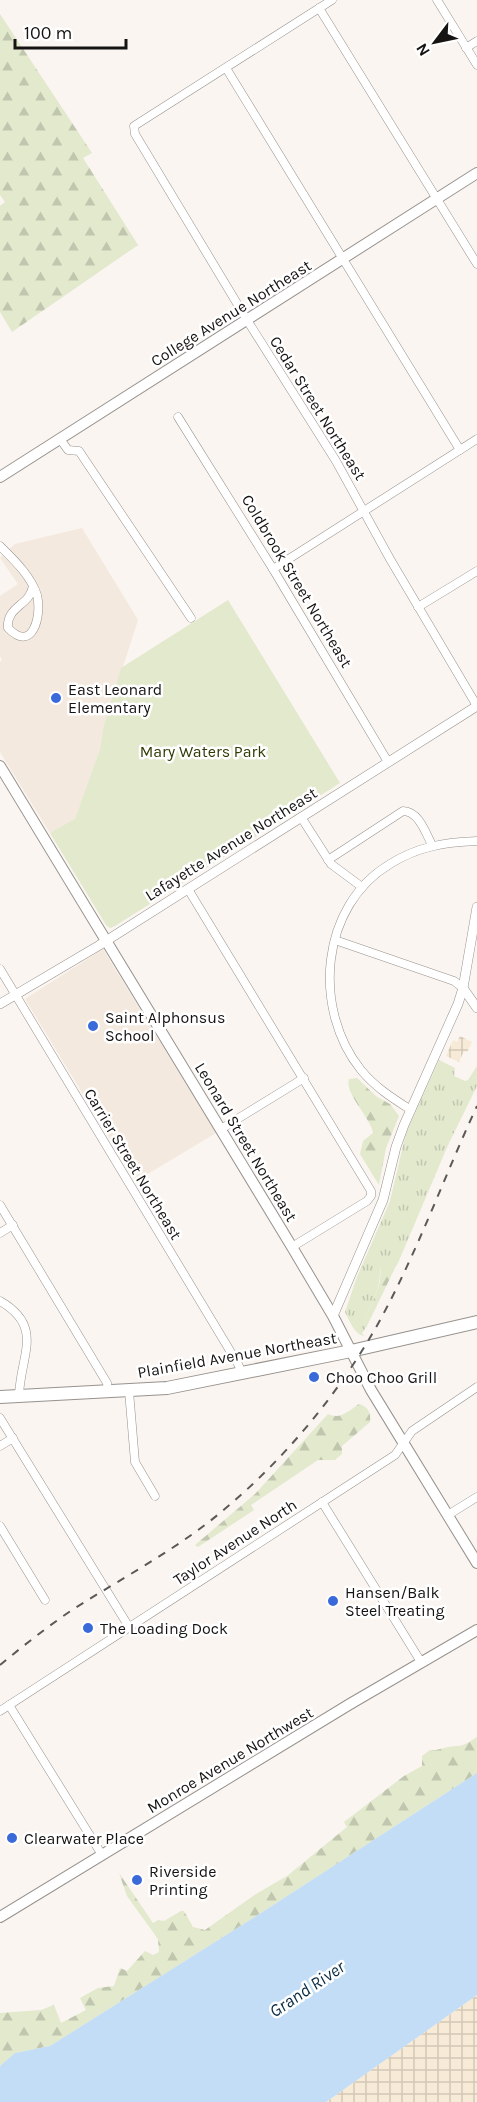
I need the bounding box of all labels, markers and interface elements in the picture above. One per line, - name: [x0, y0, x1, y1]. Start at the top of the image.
- scale bar: [15, 12, 126, 50]
- north arrow: [405, 12, 465, 72]
- text: 100 m: [24, 22, 72, 44]
- text: N: [412, 40, 434, 60]
- street label: College Avenue Northeast: [147, 256, 315, 370]
- street label: Cedar Street Northeast: [266, 332, 370, 484]
- street label: Coldbrook Street Northeast: [238, 491, 356, 671]
- place label: East Leonard Elementary: [68, 680, 162, 717]
- marker: East Leonard Elementary: [49, 691, 63, 705]
- park label: Mary Waters Park: [140, 742, 266, 761]
- street label: Lafayette Avenue Northeast: [141, 783, 321, 905]
- place label: Saint Alphonsus School: [105, 1008, 225, 1045]
- marker: Saint Alphonsus School: [86, 1019, 100, 1033]
- street label: Leonard Street Northeast: [191, 1059, 301, 1225]
- street label: Carrier Street Northeast: [80, 1085, 186, 1243]
- street label: Plainfield Avenue Northeast: [136, 1328, 338, 1382]
- place label: Choo Choo Grill: [326, 1368, 437, 1387]
- marker: Choo Choo Grill: [307, 1370, 321, 1384]
- street label: Taylor Avenue North: [170, 1495, 300, 1589]
- place label: Hansen/Balk Steel Treating: [345, 1583, 445, 1620]
- marker: Hansen/Balk Steel Treating: [326, 1594, 340, 1608]
- place label: The Loading Dock: [100, 1619, 228, 1638]
- marker: The Loading Dock: [81, 1621, 95, 1635]
- street label: Monroe Avenue Northwest: [144, 1703, 316, 1817]
- place label: Clearwater Place: [24, 1829, 144, 1848]
- marker: Clearwater Place: [5, 1831, 19, 1845]
- place label: Riverside Printing: [149, 1862, 216, 1899]
- marker: Riverside Printing: [130, 1873, 144, 1887]
- water label: Grand River: [265, 1955, 350, 2022]

